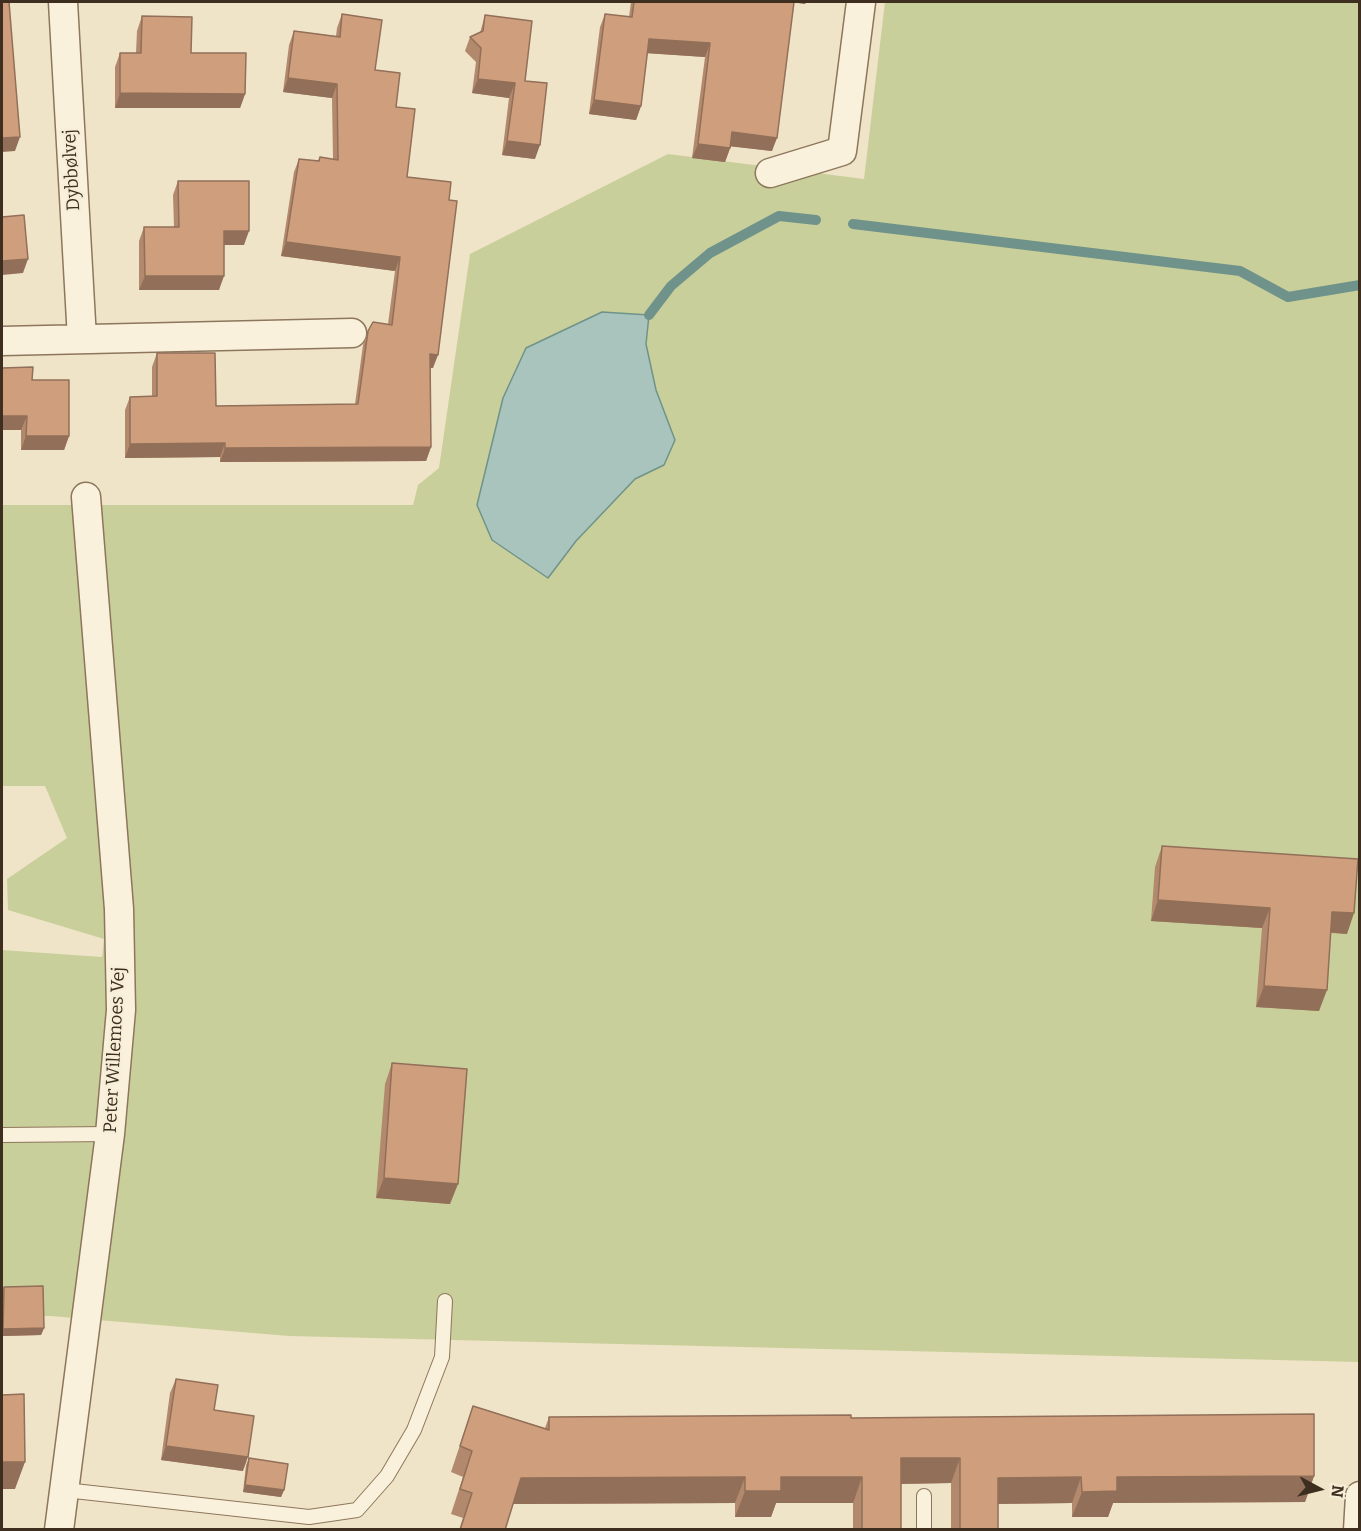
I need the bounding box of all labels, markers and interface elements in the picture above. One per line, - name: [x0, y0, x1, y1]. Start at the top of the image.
- street label: Dybbølvej: [59, 129, 85, 211]
- street label: Peter Willemoes Vej: [100, 966, 130, 1134]
- north arrow: [1289, 1459, 1349, 1519]
- text: N: [1327, 1484, 1348, 1499]

